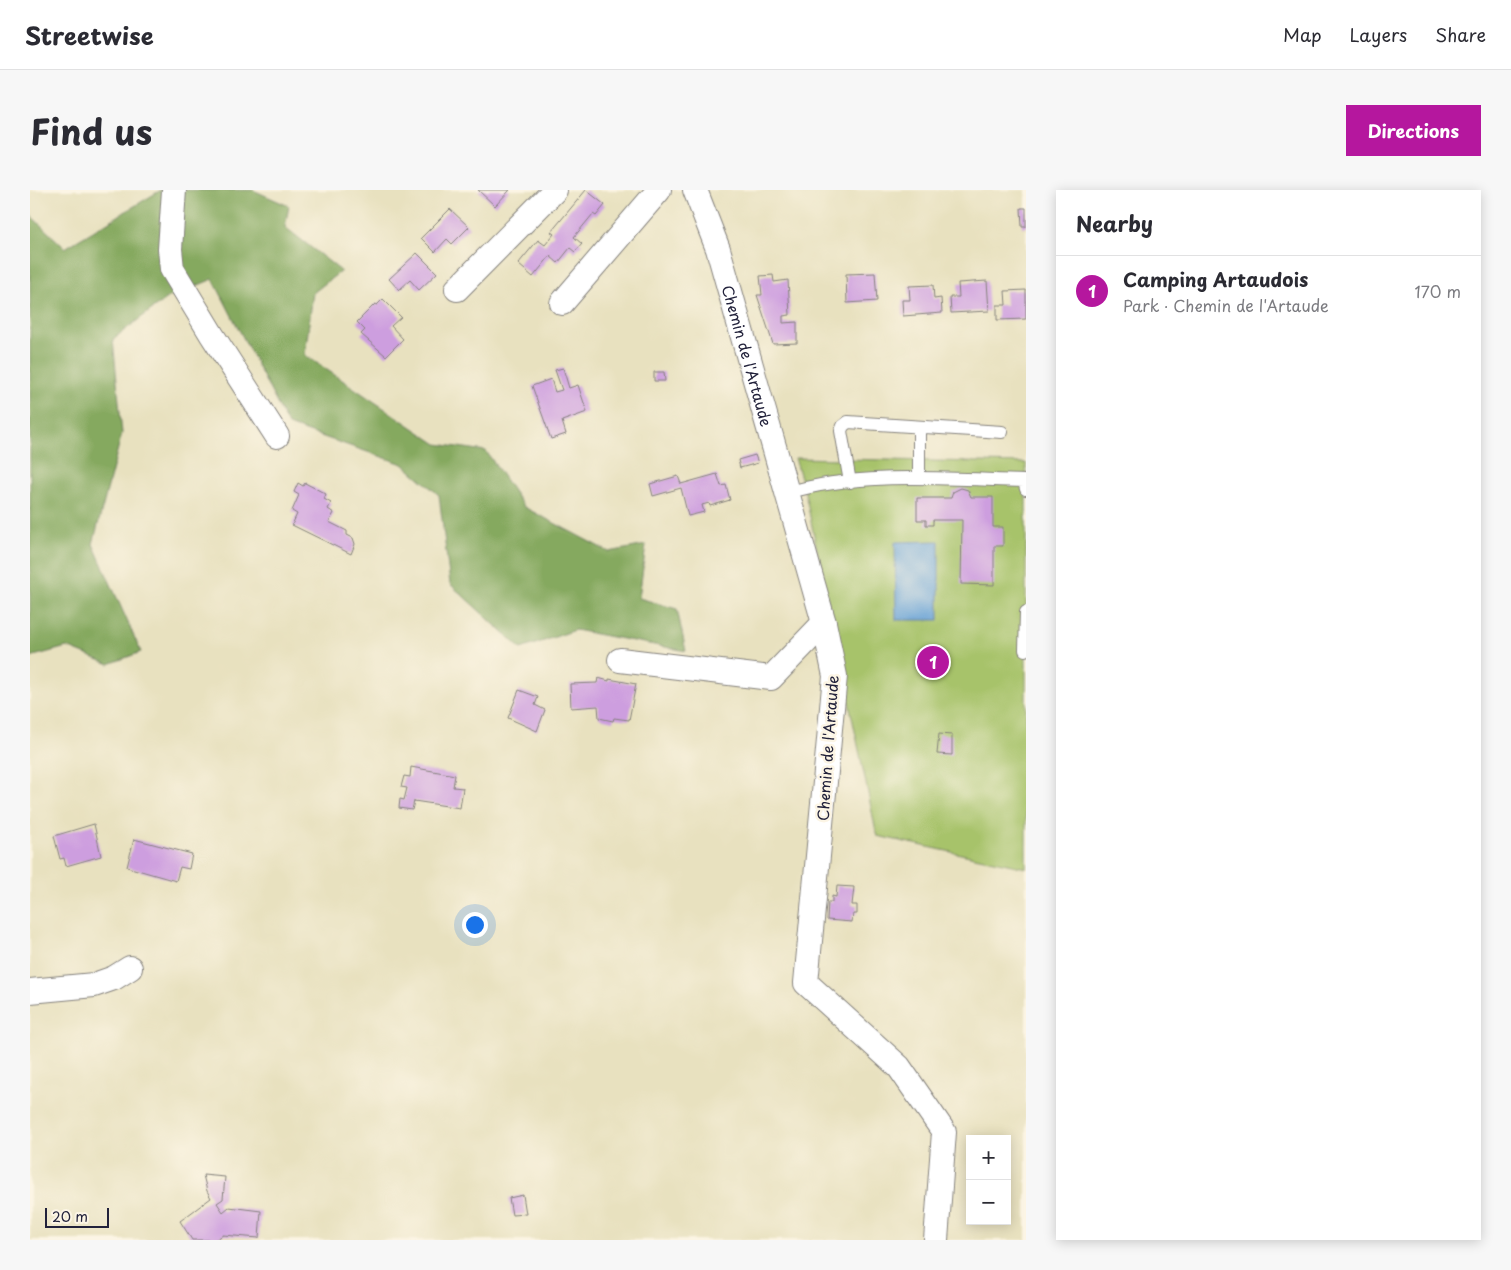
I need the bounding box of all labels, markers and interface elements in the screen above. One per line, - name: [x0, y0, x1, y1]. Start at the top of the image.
- text: Streetwise: [25, 17, 154, 53]
- text: Map: [1283, 21, 1322, 48]
- text: Layers: [1350, 21, 1407, 48]
- text: Share: [1435, 21, 1486, 48]
- text: Find us: [30, 104, 152, 157]
- button: Directions: [1346, 105, 1481, 156]
- text: Nearby: [1076, 207, 1153, 239]
- text: Camping Artaudois: [1123, 265, 1308, 293]
- text: 1: [1088, 279, 1096, 303]
- text: 170 m: [1415, 279, 1461, 303]
- street label: Chemin de l'Artaude: [717, 282, 779, 429]
- text: Park · Chemin de l'Artaude: [1123, 293, 1329, 317]
- pin: 1: [917, 643, 949, 681]
- street label: Chemin de l'Artaude: [810, 674, 844, 822]
- your location: [462, 912, 488, 938]
- map controls: [966, 1135, 1011, 1225]
- button: +: [966, 1135, 1011, 1180]
- button: −: [966, 1180, 1011, 1225]
- scale bar: [45, 1205, 109, 1228]
- text: 20 m: [52, 1206, 88, 1227]

